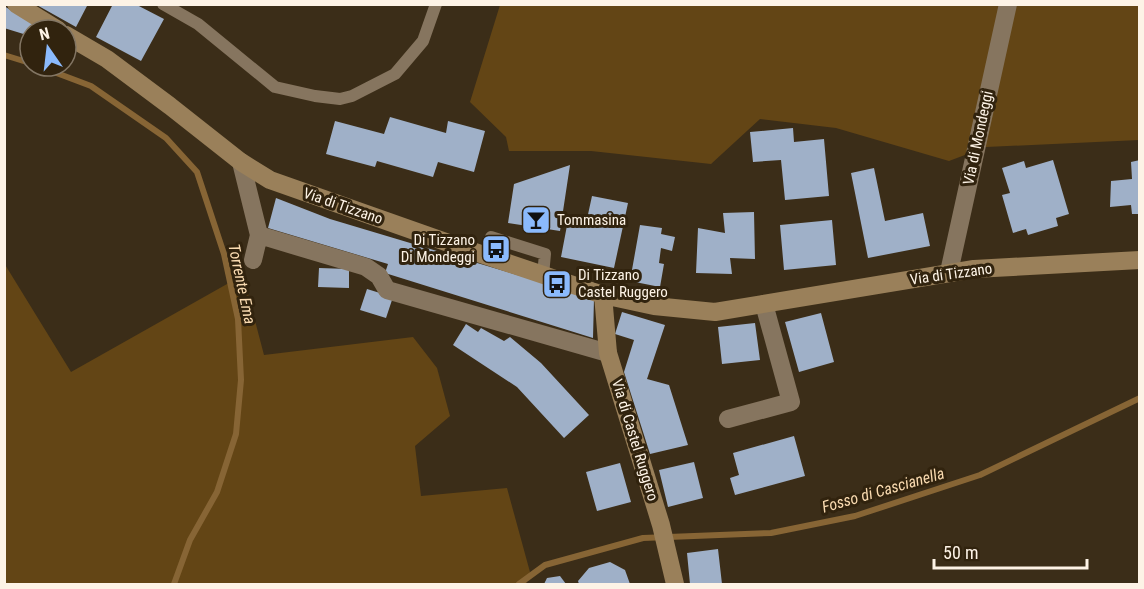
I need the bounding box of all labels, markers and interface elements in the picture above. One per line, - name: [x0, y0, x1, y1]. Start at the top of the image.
- north arrow: [18, 18, 78, 78]
- text: N: [37, 24, 52, 44]
- street label: Via di Mondeggi: [959, 89, 997, 187]
- street label: Via di Tizzano: [301, 184, 385, 228]
- bar icon: Tommasina: [520, 204, 552, 236]
- place label: Tommasina: [557, 211, 626, 229]
- place label: Di Tizzano Di Mondeggi: [401, 231, 475, 266]
- bus stop icon: Di Tizzano Di Mondeggi: [480, 233, 512, 265]
- water label: Torrente Ema: [224, 242, 260, 326]
- street label: Via di Tizzano: [909, 259, 993, 289]
- place label: Di Tizzano Castel Ruggero: [578, 266, 668, 301]
- bus stop icon: Di Tizzano Castel Ruggero: [541, 268, 573, 300]
- street label: Via di Castel Ruggero: [608, 377, 662, 503]
- water label: Fosso di Cascianella: [820, 463, 946, 517]
- scale bar: [934, 532, 1087, 570]
- text: 50 m: [943, 542, 978, 563]

